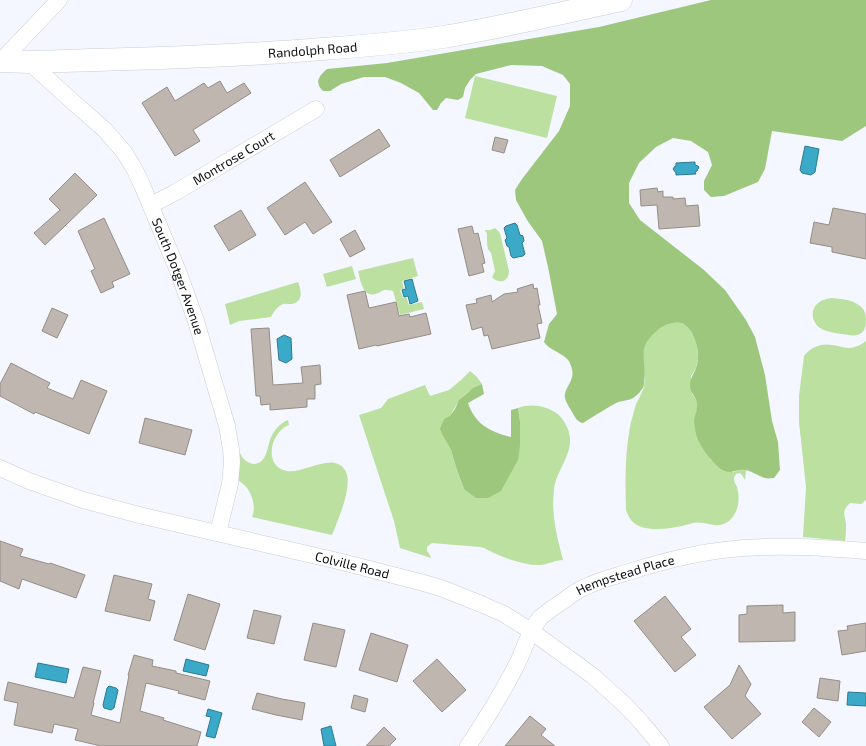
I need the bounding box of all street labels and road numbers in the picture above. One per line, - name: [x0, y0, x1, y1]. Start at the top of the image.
- street label: Randolph Road: [268, 38, 358, 61]
- street label: Montrose Court: [190, 127, 277, 188]
- street label: South Dotger Avenue: [149, 215, 208, 337]
- street label: Colville Road: [313, 548, 391, 582]
- street label: Hempstead Place: [573, 551, 676, 598]

